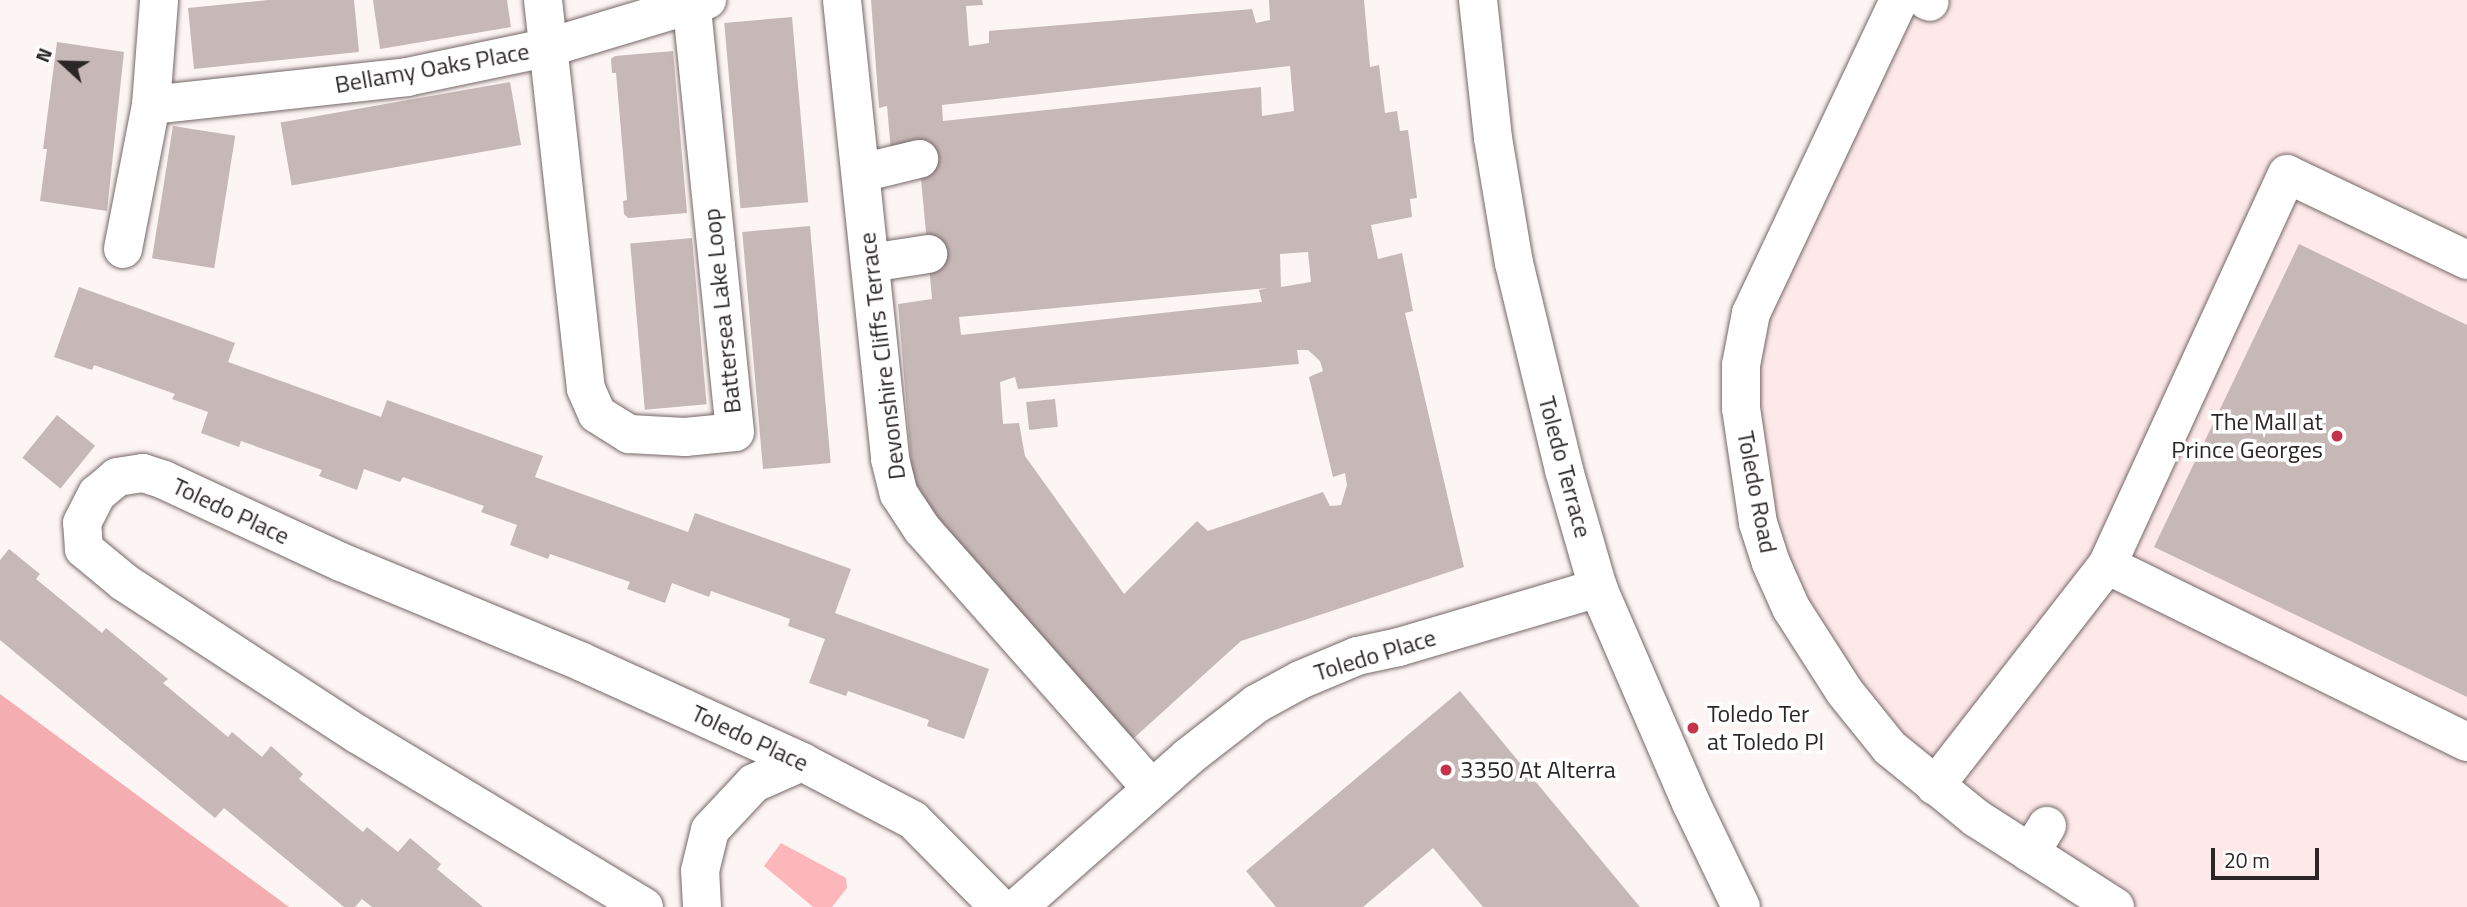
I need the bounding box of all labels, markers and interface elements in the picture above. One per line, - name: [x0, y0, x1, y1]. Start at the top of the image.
- north arrow: [28, 28, 98, 98]
- street label: Bellamy Oaks Place: [333, 37, 531, 99]
- text: N: [27, 43, 59, 66]
- street label: Battersea Lake Loop: [697, 207, 747, 415]
- street label: Devonshire Cliffs Terrace: [853, 231, 911, 481]
- street label: Toledo Terrace: [1532, 393, 1598, 541]
- place label: The Mall at Prince Georges: [2171, 408, 2323, 464]
- marker: The Mall at Prince Georges: [2329, 428, 2345, 444]
- street label: Toledo Road: [1731, 429, 1783, 555]
- street label: Toledo Place: [168, 471, 294, 551]
- street label: Toledo Place: [1311, 623, 1439, 687]
- street label: Toledo Place: [687, 698, 813, 778]
- place label: Toledo Ter at Toledo Pl: [1707, 700, 1824, 756]
- marker: Toledo Ter at Toledo Pl: [1685, 720, 1701, 736]
- place label: 3350 At Alterra: [1460, 756, 1616, 784]
- marker: 3350 At Alterra: [1438, 762, 1454, 778]
- scale bar: [2215, 834, 2324, 878]
- text: 20 m: [2224, 844, 2270, 876]

